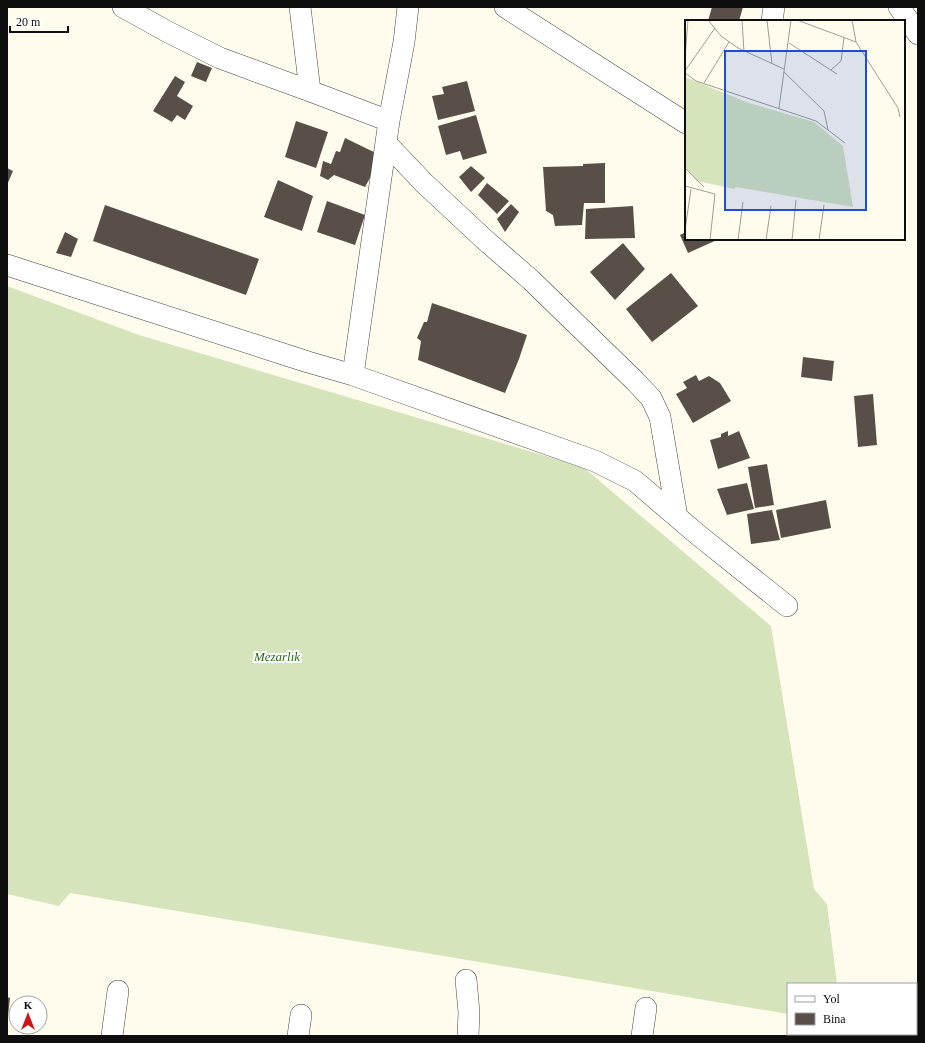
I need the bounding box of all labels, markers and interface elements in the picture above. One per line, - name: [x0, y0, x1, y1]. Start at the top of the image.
- scale bar: [10, 8, 68, 34]
- text: 20 m: [16, 15, 41, 29]
- inset map: [685, 20, 905, 240]
- park label: Mezarlık: [253, 649, 300, 664]
- legend: [787, 983, 917, 1035]
- text: Yol: [823, 992, 840, 1006]
- north arrow: [8, 995, 48, 1035]
- text: K: [24, 999, 33, 1011]
- text: Bina: [823, 1012, 846, 1026]

